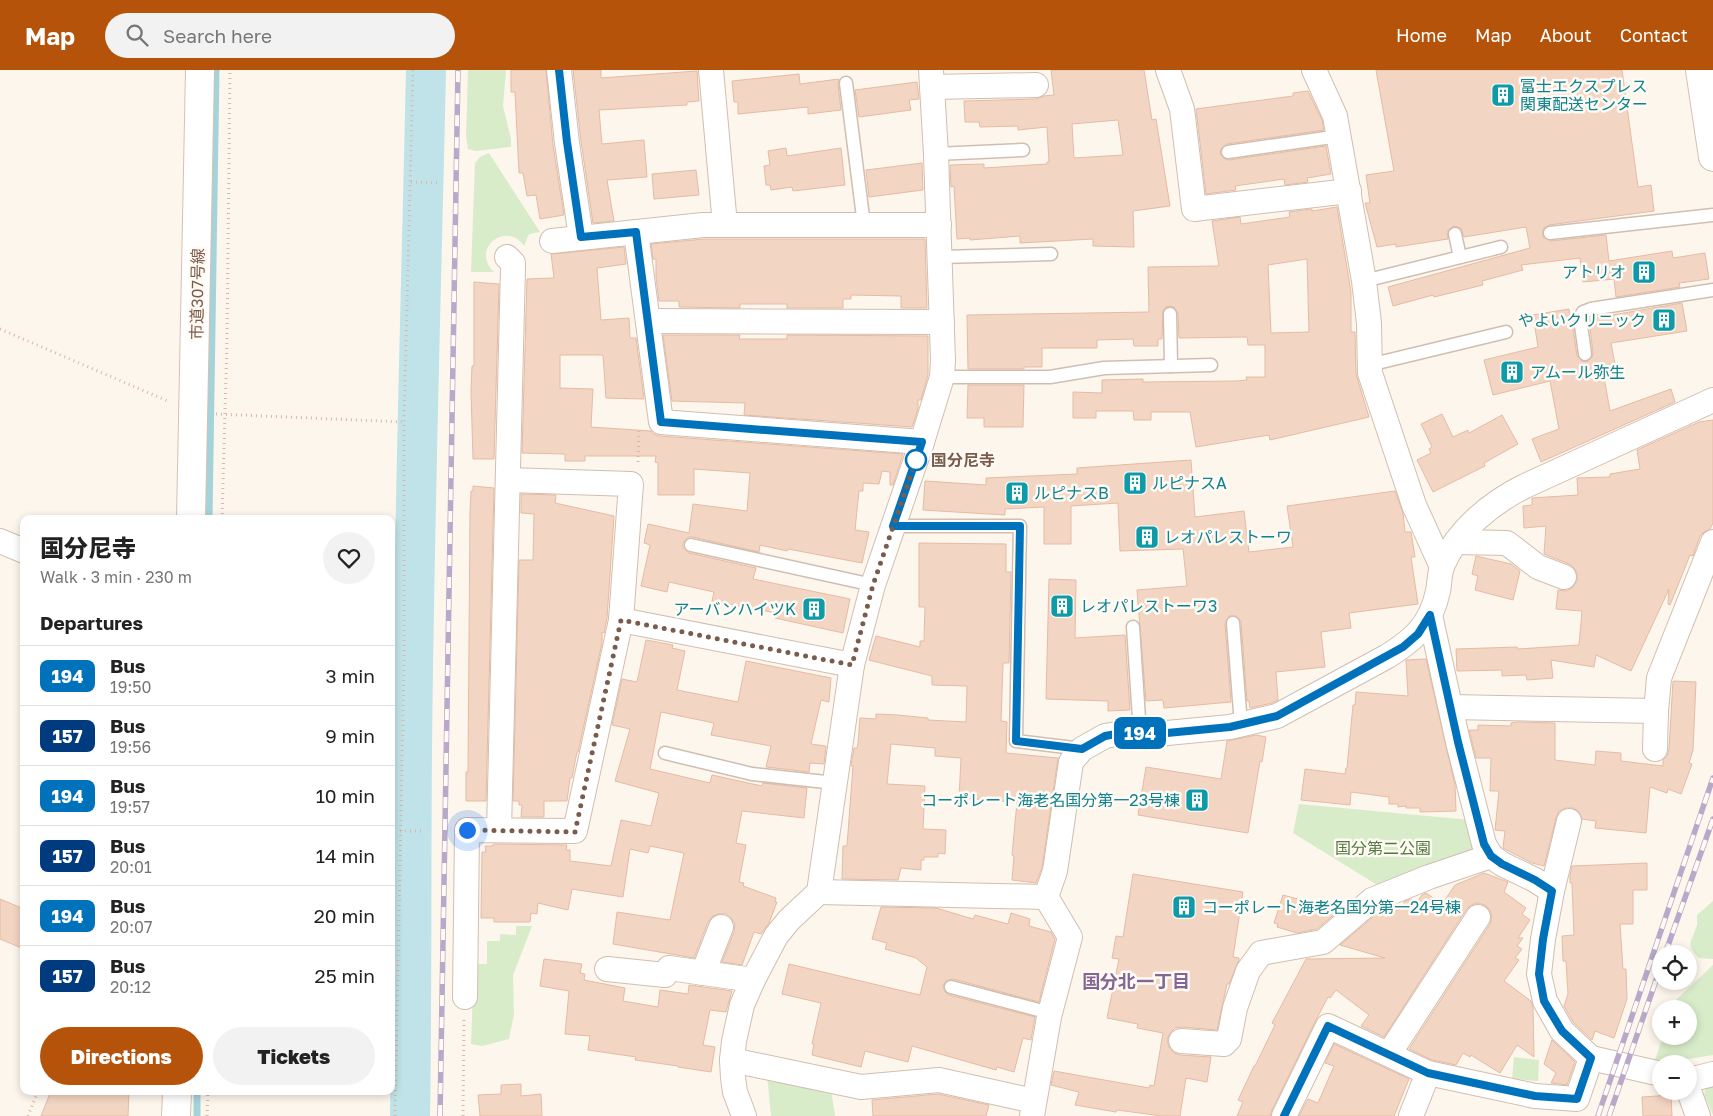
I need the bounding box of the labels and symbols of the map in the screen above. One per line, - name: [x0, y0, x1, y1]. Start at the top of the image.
- place label: 富士エクスプレス 関東配送センター: [1520, 76, 1648, 114]
- building icon: 富士エクスプレス 関東配送センター: [1490, 82, 1516, 108]
- street label: 市道307号線: [186, 248, 208, 340]
- building icon: アトリオ: [1631, 259, 1657, 285]
- place label: アトリオ: [1562, 262, 1626, 282]
- building icon: やよいクリニック: [1651, 307, 1677, 333]
- place label: やよいクリニック: [1518, 310, 1646, 330]
- building icon: アムール弥生: [1499, 359, 1525, 385]
- place label: アムール弥生: [1530, 362, 1625, 382]
- marker: 国分尼寺: [905, 449, 927, 471]
- place label: 国分尼寺: [931, 450, 995, 470]
- building icon: ルピナスA: [1122, 470, 1148, 496]
- place label: ルピナスA: [1152, 473, 1227, 493]
- building icon: ルピナスB: [1004, 480, 1030, 506]
- place label: ルピナスB: [1034, 483, 1109, 503]
- building icon: レオパレストーワ: [1134, 524, 1160, 550]
- place label: レオパレストーワ: [1164, 527, 1292, 547]
- building icon: レオパレストーワ3: [1049, 593, 1075, 619]
- building icon: アーバンハイツK: [801, 596, 827, 622]
- place label: レオパレストーワ3: [1080, 596, 1217, 616]
- place label: アーバンハイツK: [674, 599, 796, 619]
- line badge: 194: [1111, 717, 1169, 749]
- building icon: コーポレート海老名国分第一23号棟: [1184, 787, 1210, 813]
- place label: コーポレート海老名国分第一23号棟: [921, 790, 1180, 810]
- your location: [455, 818, 480, 843]
- park label: 国分第二公園: [1335, 838, 1431, 858]
- building icon: コーポレート海老名国分第一24号棟: [1171, 894, 1197, 920]
- place label: コーポレート海老名国分第一24号棟: [1202, 897, 1461, 917]
- district label: 国分北一丁目: [1082, 970, 1190, 992]

